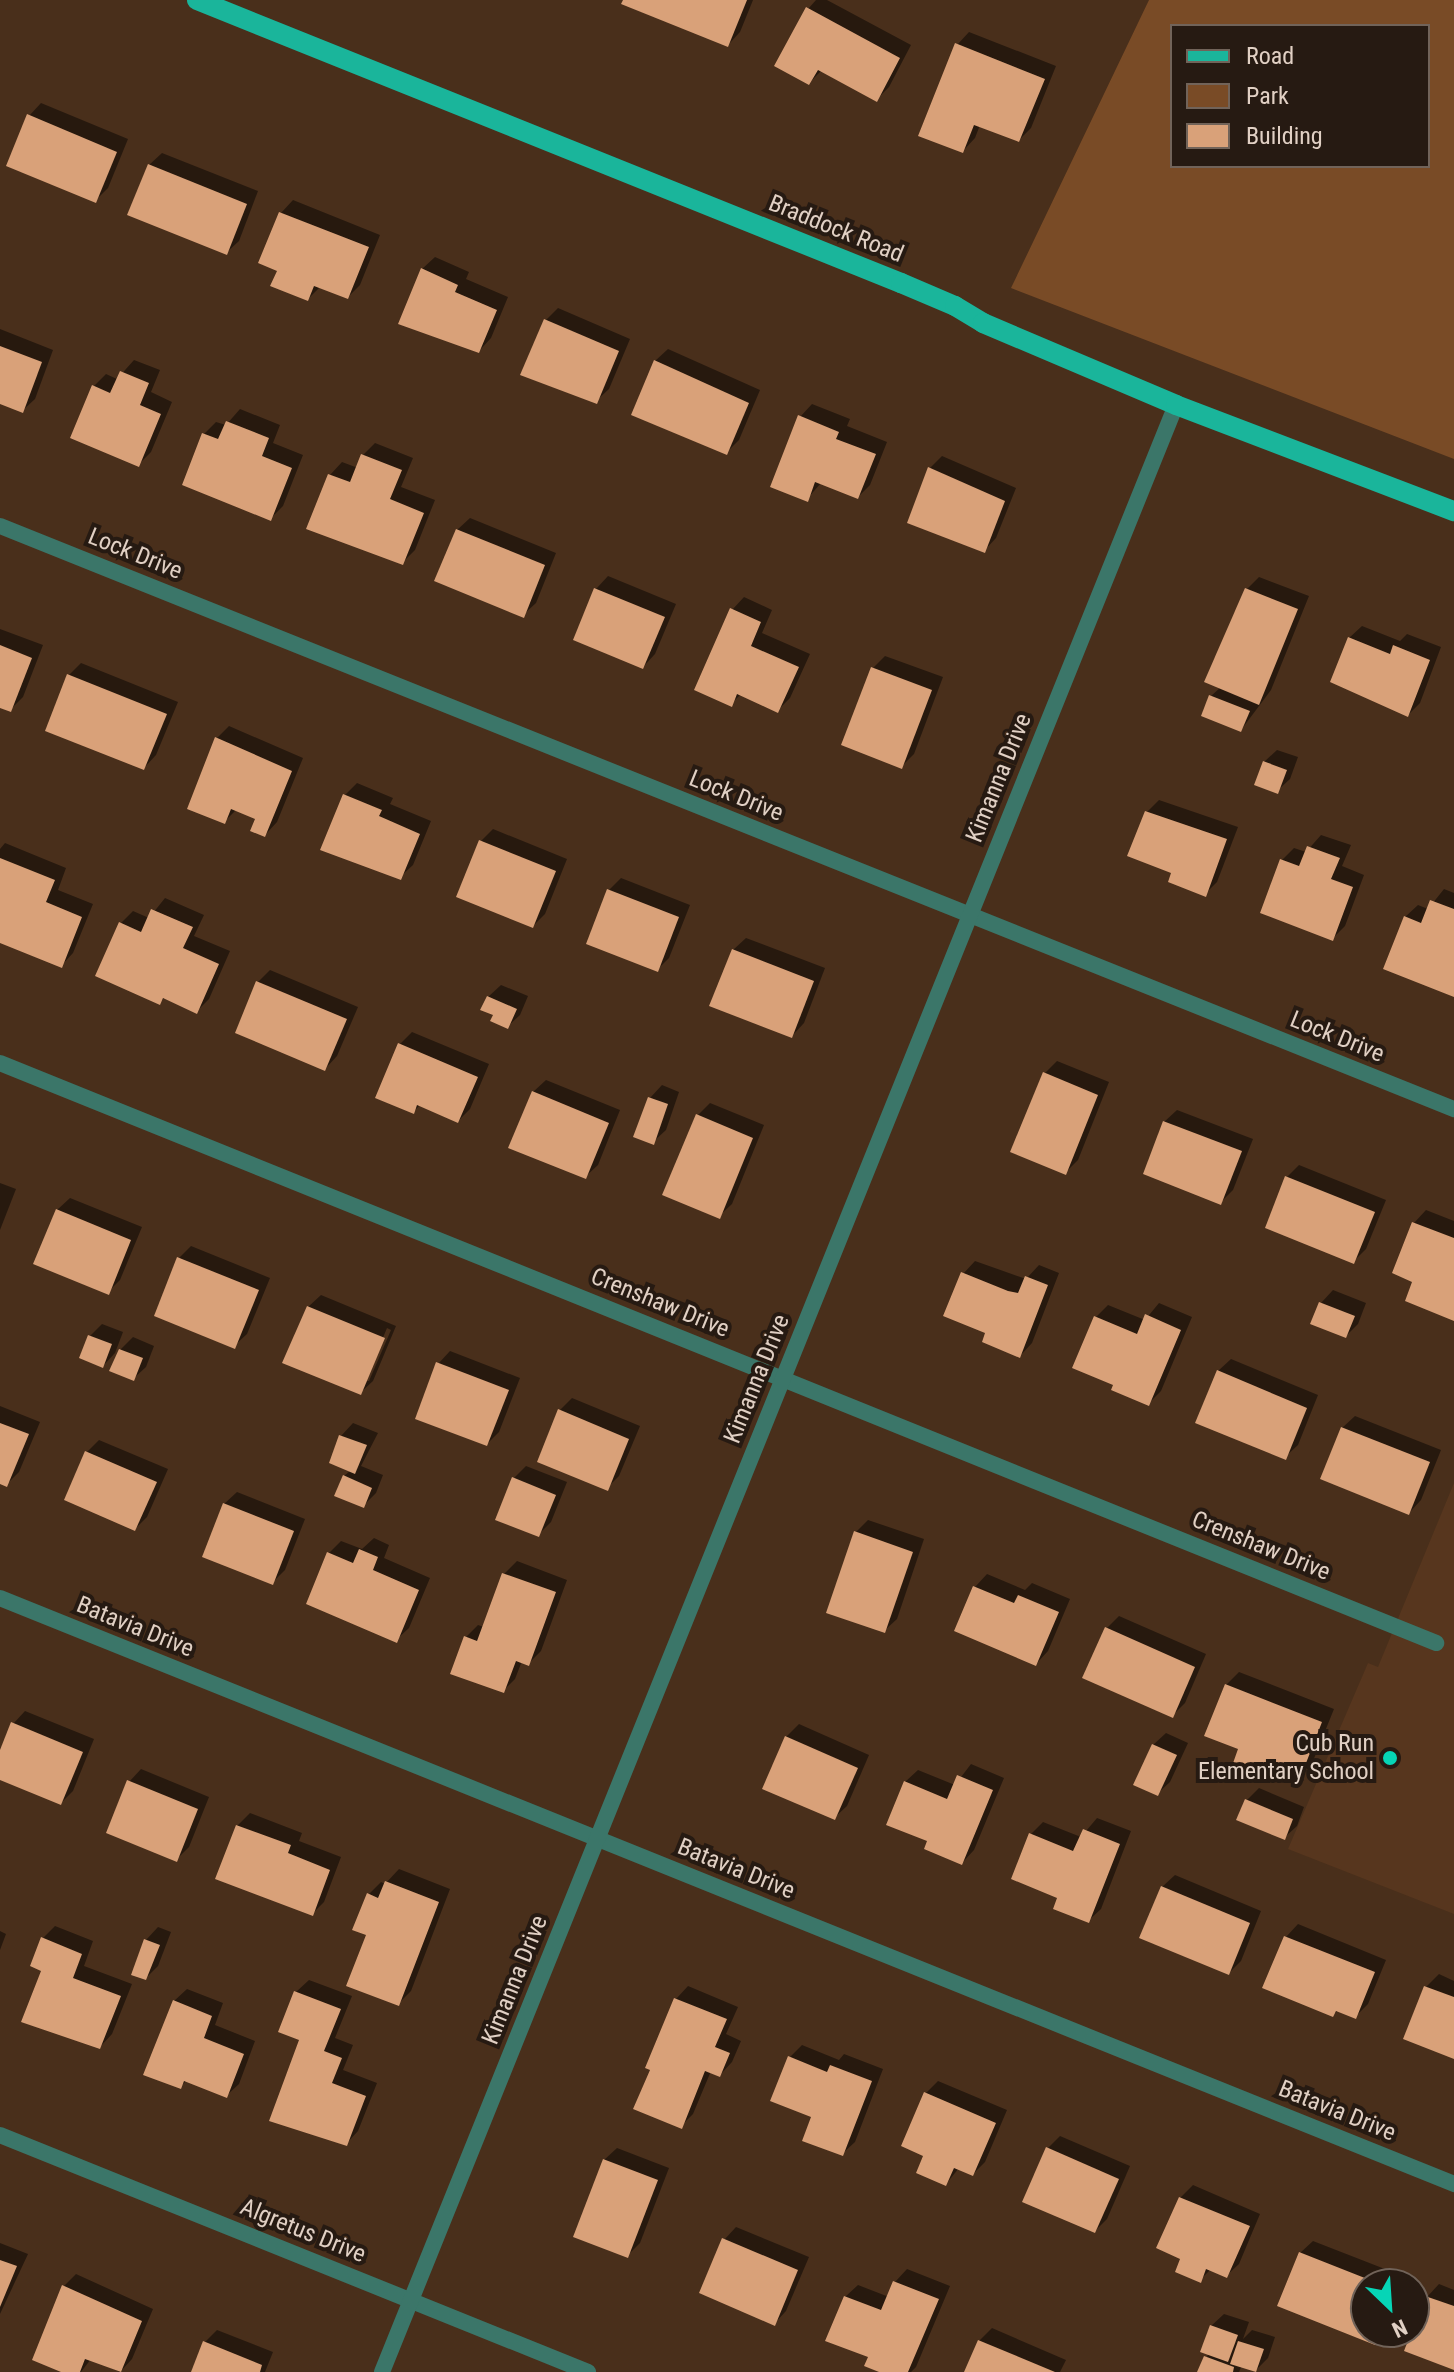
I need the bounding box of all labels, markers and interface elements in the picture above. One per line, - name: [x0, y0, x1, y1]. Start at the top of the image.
- legend: [1170, 24, 1430, 168]
- text: Road: [1246, 42, 1294, 70]
- text: Park: [1246, 82, 1289, 110]
- text: Building: [1246, 122, 1323, 150]
- street label: Braddock Road: [764, 189, 908, 269]
- street label: Lock Drive: [84, 522, 186, 586]
- street label: Kimanna Drive: [960, 709, 1038, 847]
- street label: Lock Drive: [685, 764, 787, 828]
- street label: Lock Drive: [1286, 1005, 1388, 1069]
- street label: Crenshaw Drive: [587, 1262, 733, 1344]
- street label: Kimanna Drive: [718, 1310, 796, 1448]
- street label: Crenshaw Drive: [1188, 1505, 1334, 1587]
- street label: Batavia Drive: [72, 1590, 198, 1664]
- place label: Cub Run Elementary School: [1198, 1730, 1374, 1786]
- marker: Cub Run Elementary School: [1381, 1749, 1399, 1767]
- street label: Batavia Drive: [673, 1832, 799, 1906]
- street label: Kimanna Drive: [476, 1911, 554, 2049]
- street label: Batavia Drive: [1274, 2074, 1400, 2148]
- street label: Algretus Drive: [236, 2193, 370, 2269]
- north arrow: [1350, 2268, 1430, 2348]
- text: N: [1388, 2314, 1411, 2343]

